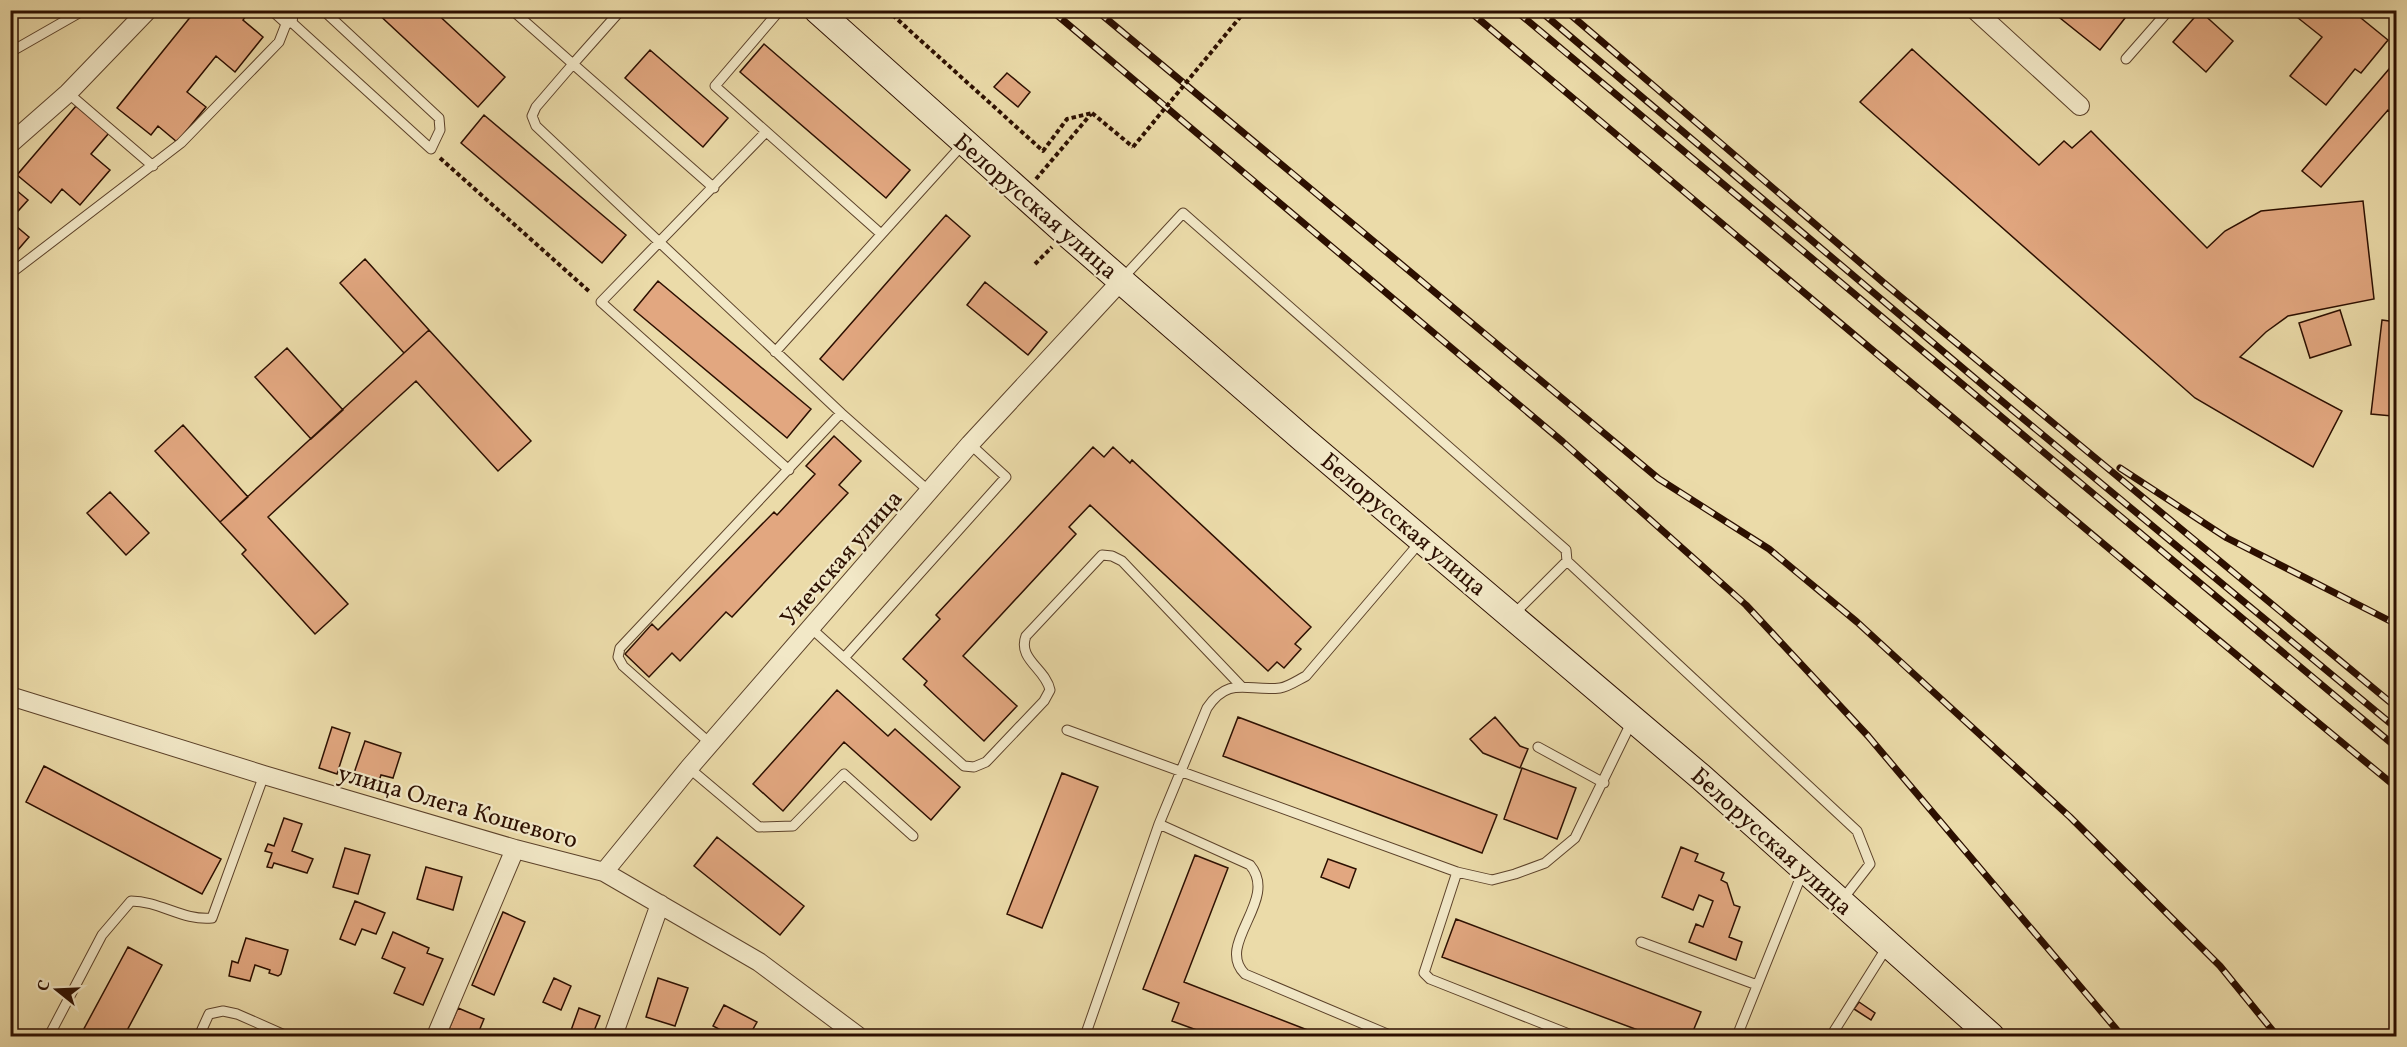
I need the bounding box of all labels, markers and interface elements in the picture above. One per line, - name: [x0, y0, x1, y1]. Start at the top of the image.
- street label: Белорусская улица: [945, 126, 1124, 289]
- street label: Белорусская улица: [1312, 446, 1493, 605]
- street label: Унечская улица: [773, 483, 912, 635]
- street label: улица Олега Кошевого: [333, 757, 581, 858]
- street label: Белорусская улица: [1682, 760, 1859, 925]
- north arrow: [27, 960, 87, 1020]
- text: С: [33, 978, 57, 994]

